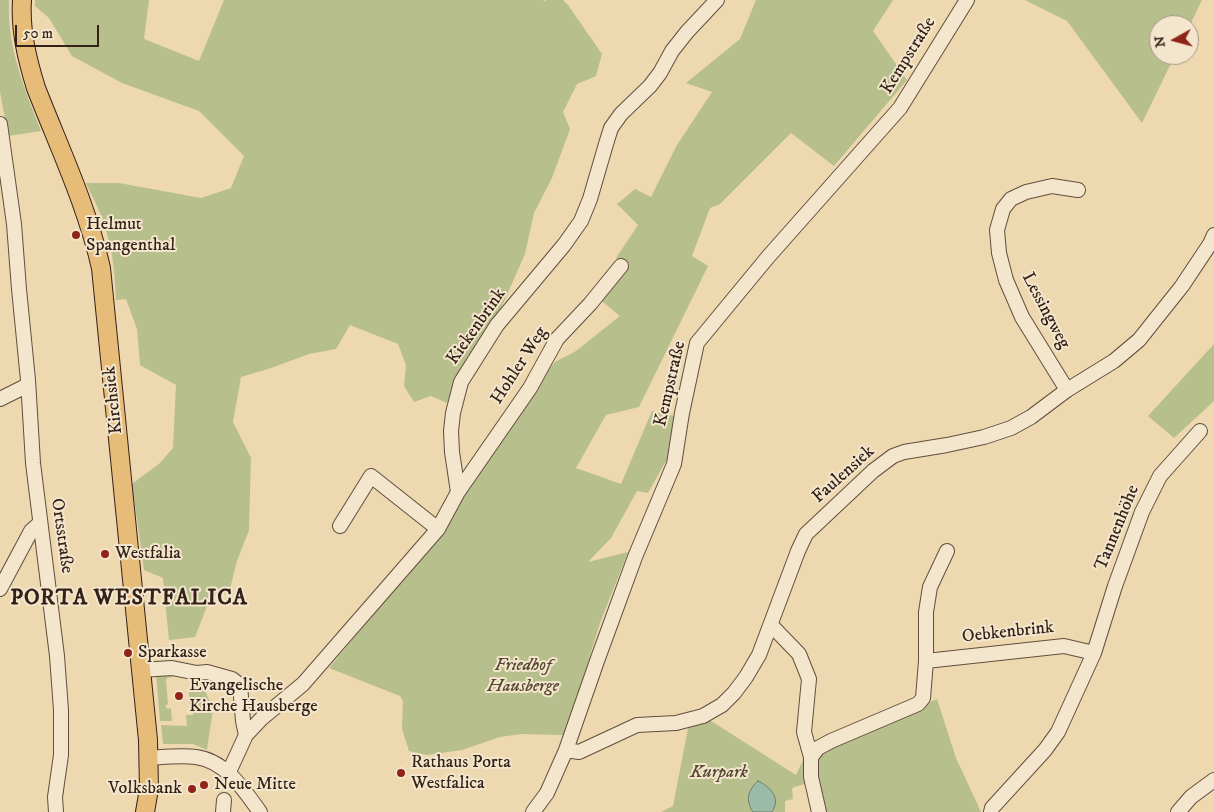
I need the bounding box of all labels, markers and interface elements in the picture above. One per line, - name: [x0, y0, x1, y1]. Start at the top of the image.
- street label: Kempstraße: [877, 13, 941, 99]
- scale bar: [18, 15, 101, 47]
- north arrow: [1149, 15, 1199, 65]
- text: 50 m: [23, 24, 53, 43]
- text: N: [1150, 35, 1170, 49]
- place label: Helmut Spangenthal: [86, 214, 175, 256]
- marker: Helmut Spangenthal: [70, 229, 82, 241]
- street label: Lessingweg: [1016, 269, 1074, 353]
- street label: Kiekenbrink: [443, 285, 511, 369]
- street label: Hohler Weg: [487, 323, 553, 409]
- street label: Kempstraße: [651, 339, 691, 429]
- street label: Kirchsiek: [100, 365, 128, 435]
- street label: Faulensiek: [809, 442, 879, 508]
- street label: Tannenhöhe: [1091, 482, 1145, 574]
- street label: Ortsstraße: [45, 497, 77, 575]
- place label: Westfalia: [115, 543, 181, 565]
- marker: Westfalia: [99, 548, 111, 560]
- district label: PORTA WESTFALICA: [8, 586, 250, 612]
- street label: Oebkenbrink: [961, 617, 1055, 649]
- place label: Sparkasse: [138, 642, 207, 664]
- marker: Sparkasse: [122, 647, 134, 659]
- park label: Friedhof Hausberge: [487, 655, 559, 698]
- place label: Evangelische Kirche Hausberge: [189, 675, 318, 718]
- marker: Evangelische Kirche Hausberge: [173, 690, 185, 702]
- place label: Rathaus Porta Westfalica: [411, 752, 511, 794]
- park label: Kurpark: [690, 762, 748, 784]
- marker: Rathaus Porta Westfalica: [395, 767, 407, 779]
- place label: Neue Mitte: [214, 774, 296, 796]
- place label: Volksbank: [108, 778, 182, 800]
- marker: Neue Mitte: [198, 779, 210, 791]
- marker: Volksbank: [186, 783, 198, 795]

